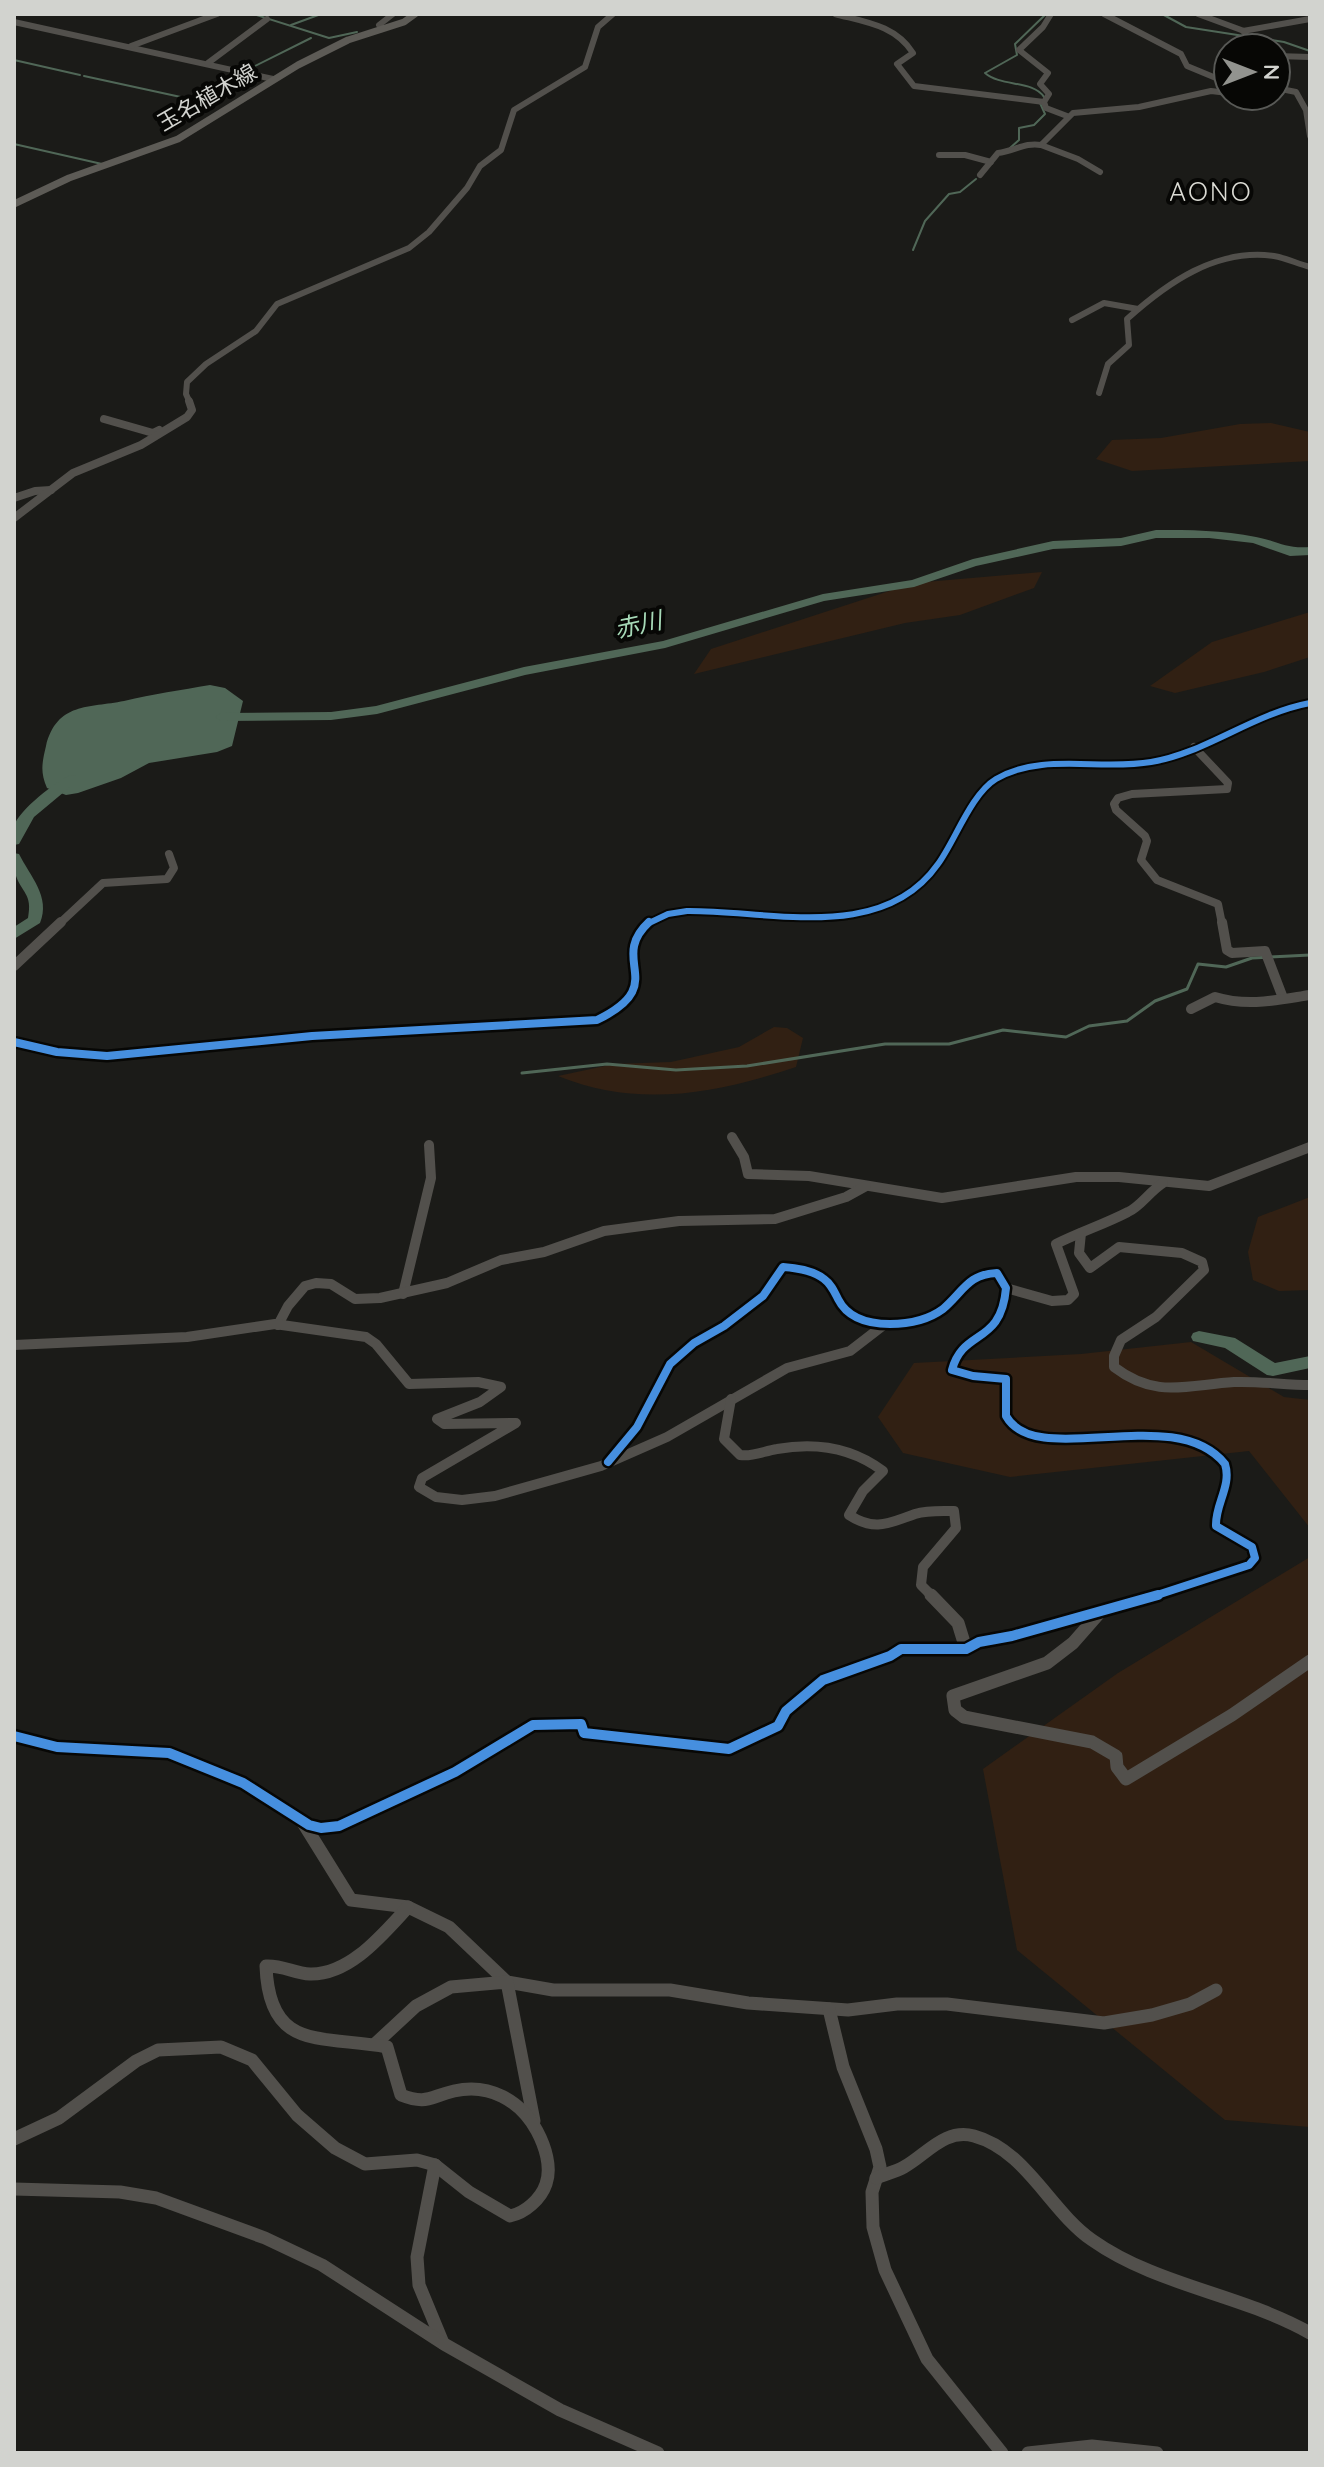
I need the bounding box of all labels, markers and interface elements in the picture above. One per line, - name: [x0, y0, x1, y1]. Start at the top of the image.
- north arrow: [1212, 32, 1292, 112]
- street label: 玉名植木線: [152, 57, 262, 137]
- text: N: [1258, 64, 1286, 80]
- district label: AONO: [1169, 175, 1253, 208]
- water label: 赤川: [611, 604, 668, 644]

